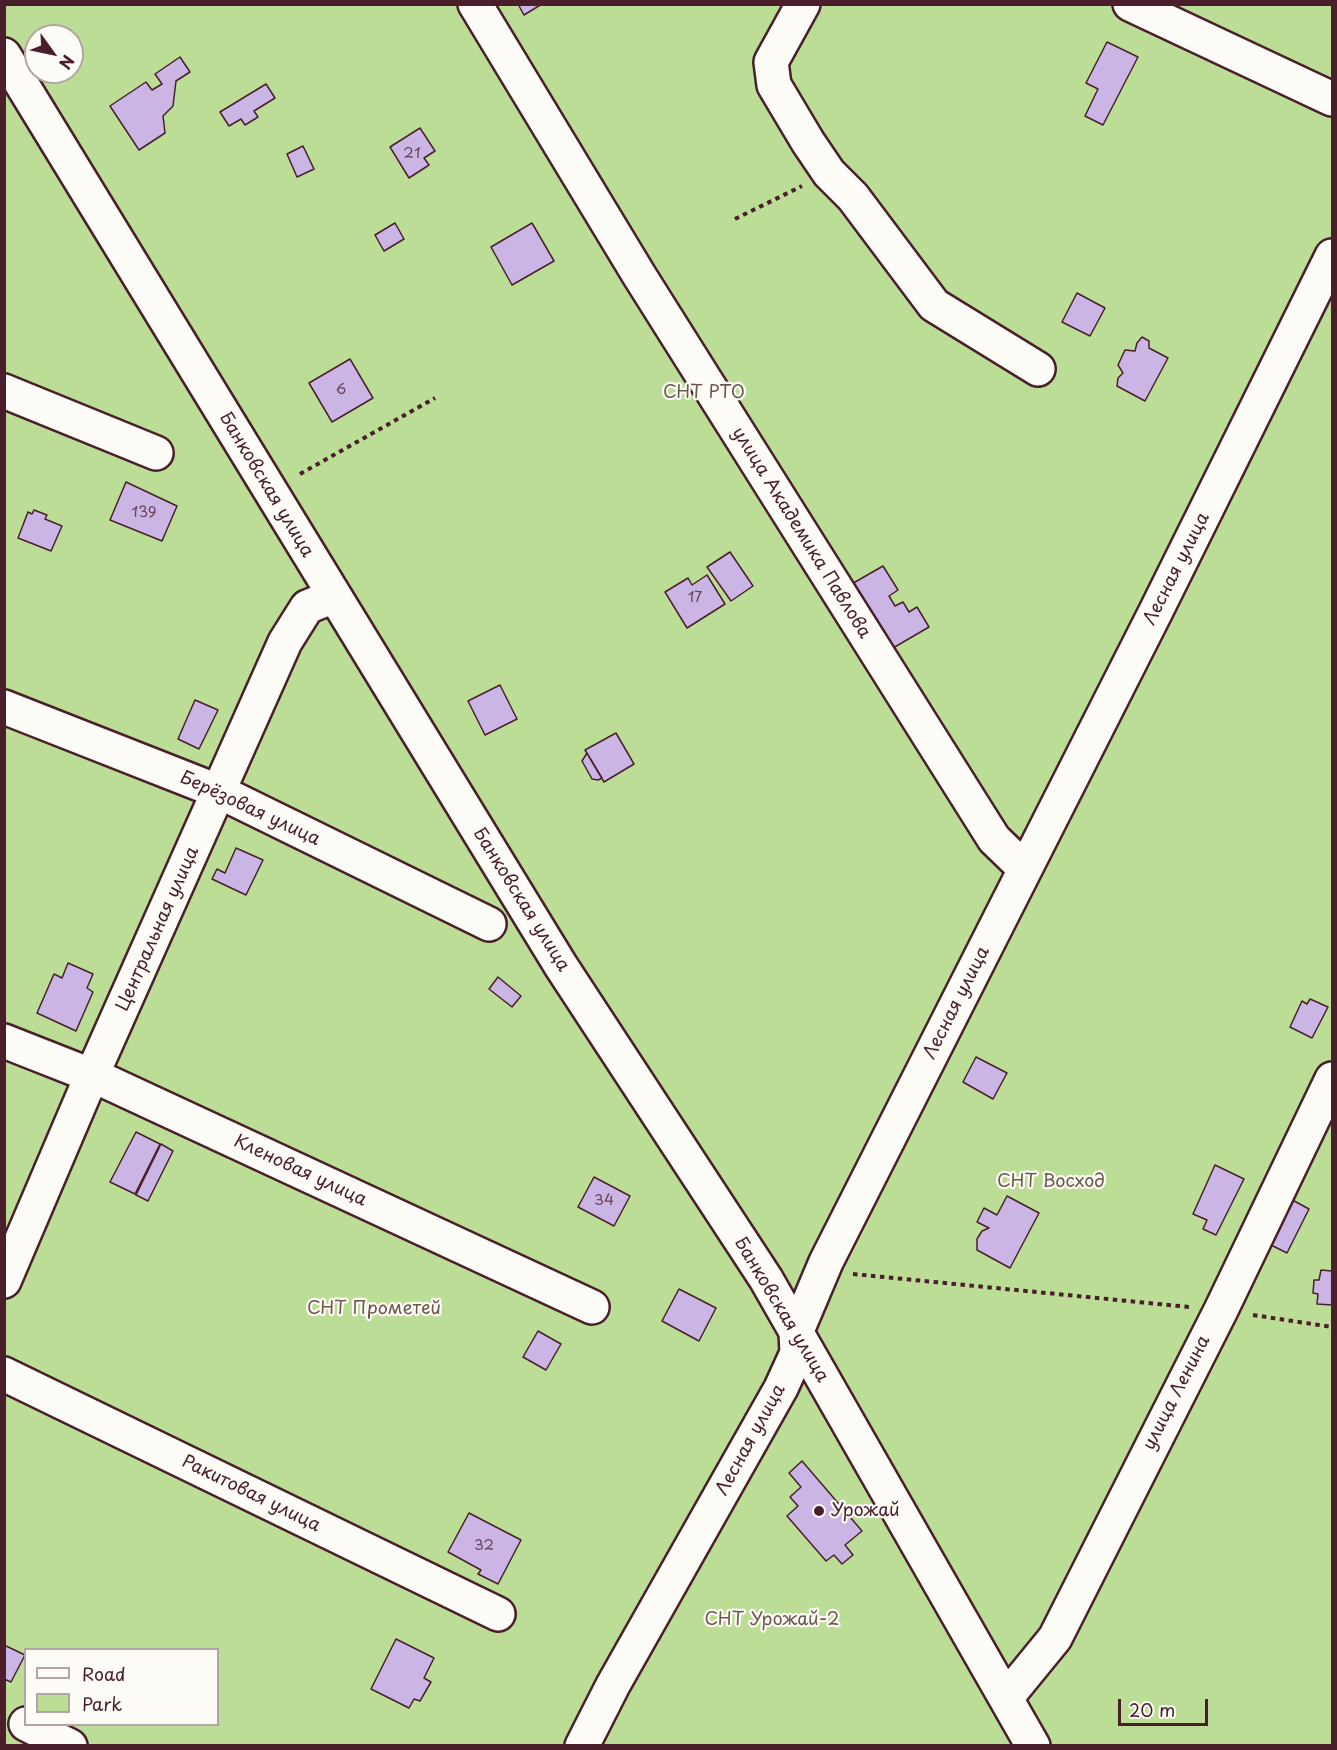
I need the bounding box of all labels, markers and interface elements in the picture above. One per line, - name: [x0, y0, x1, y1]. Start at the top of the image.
- north arrow: [24, 24, 84, 84]
- text: N: [54, 51, 81, 75]
- house number: 21: [403, 145, 421, 163]
- house number: 6: [336, 381, 346, 399]
- park label: СНТ РТО: [663, 382, 745, 404]
- street label: Банковская улица: [214, 409, 318, 561]
- street label: улица Академика Павлова: [727, 423, 875, 643]
- house number: 139: [131, 504, 157, 522]
- street label: Лесная улица: [1139, 509, 1215, 629]
- house number: 17: [688, 589, 702, 607]
- street label: Берёзовая улица: [177, 767, 323, 851]
- street label: Банковская улица: [468, 824, 574, 976]
- street label: Центральная улица: [112, 843, 204, 1015]
- street label: Лесная улица: [919, 943, 995, 1063]
- street label: Кленовая улица: [230, 1131, 370, 1211]
- park label: СНТ Восход: [997, 1171, 1105, 1193]
- house number: 34: [594, 1192, 614, 1210]
- street label: Банковская улица: [729, 1234, 833, 1386]
- park label: СНТ Прометей: [307, 1298, 441, 1320]
- street label: улица Ленина: [1139, 1332, 1215, 1454]
- street label: Лесная улица: [712, 1381, 790, 1499]
- street label: Ракитовая улица: [178, 1451, 324, 1537]
- place label: Урожай: [831, 1500, 900, 1522]
- marker: Урожай: [812, 1504, 826, 1518]
- house number: 32: [474, 1537, 494, 1555]
- park label: СНТ Урожай-2: [704, 1609, 840, 1631]
- legend: [24, 1648, 219, 1726]
- text: Road: [82, 1660, 126, 1687]
- scale bar: [1121, 1687, 1211, 1725]
- text: Park: [82, 1690, 122, 1717]
- text: 20 m: [1129, 1696, 1175, 1723]

